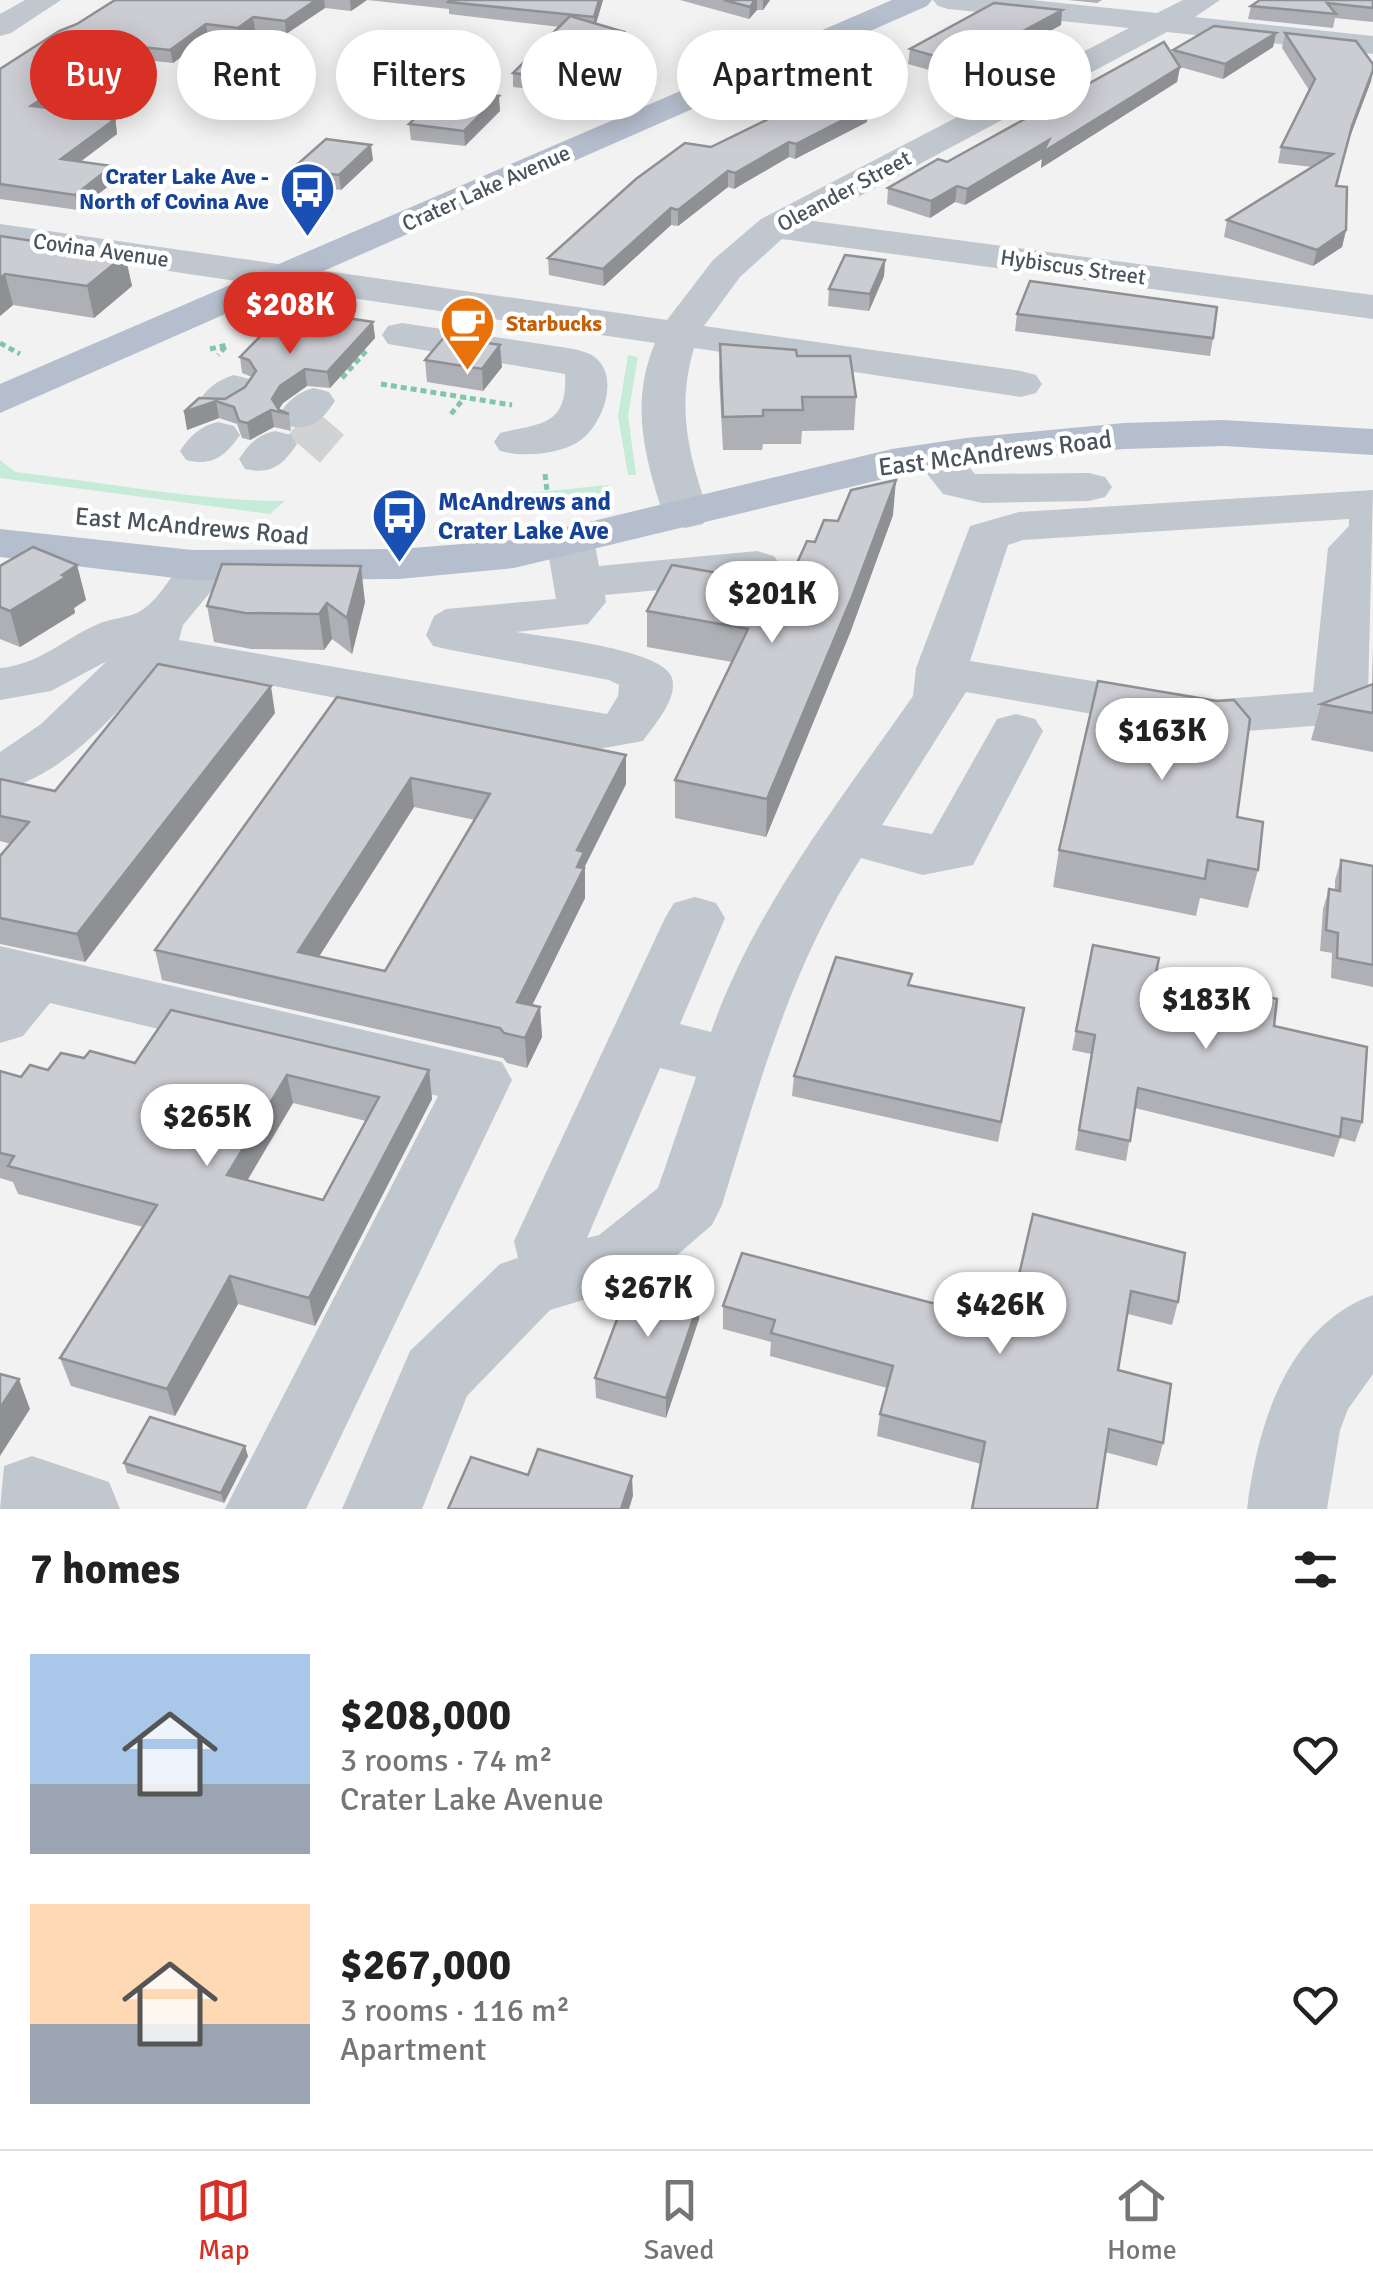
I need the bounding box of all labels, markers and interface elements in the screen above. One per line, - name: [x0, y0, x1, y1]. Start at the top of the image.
- chip: Buy: [30, 30, 157, 120]
- chip: Rent: [177, 30, 316, 120]
- chip: Filters: [336, 30, 501, 120]
- chip: New: [521, 30, 657, 120]
- chip: Apartment: [677, 30, 908, 120]
- chip: House: [928, 30, 1091, 120]
- street label: Crater Lake Avenue: [398, 139, 574, 237]
- street label: Oleander Street: [772, 144, 916, 238]
- bus stop icon: Crater Lake Ave - North of Covina Ave: [278, 159, 338, 238]
- place label: Crater Lake Ave - North of Covina Ave: [79, 163, 269, 215]
- street label: Covina Avenue: [31, 227, 171, 273]
- street label: Hybiscus Street: [999, 243, 1148, 291]
- pin: $208K: [220, 272, 360, 357]
- text: $208K: [246, 285, 334, 324]
- cafe icon: Starbucks: [437, 293, 497, 372]
- place label: Starbucks: [506, 310, 602, 337]
- street label: East McAndrews Road: [877, 423, 1113, 483]
- bus stop icon: McAndrews and Crater Lake Ave: [369, 485, 429, 564]
- place label: McAndrews and Crater Lake Ave: [438, 486, 611, 546]
- street label: East McAndrews Road: [74, 500, 310, 552]
- pin: $201K: [702, 561, 842, 646]
- text: $201K: [728, 574, 816, 613]
- pin: $163K: [1092, 698, 1232, 783]
- text: $163K: [1118, 711, 1206, 750]
- pin: $183K: [1136, 967, 1276, 1052]
- text: $183K: [1162, 980, 1250, 1019]
- pin: $265K: [137, 1084, 277, 1169]
- text: $265K: [163, 1097, 251, 1136]
- pin: $267K: [578, 1255, 718, 1340]
- text: $267K: [604, 1268, 692, 1307]
- pin: $426K: [930, 1272, 1070, 1357]
- text: $426K: [956, 1285, 1044, 1324]
- icon: filters: [1288, 1542, 1343, 1597]
- text: 7 homes: [30, 1544, 180, 1595]
- text: $208,000: [340, 1690, 511, 1741]
- icon: home: [110, 1694, 230, 1814]
- icon: heart: [1288, 1727, 1343, 1782]
- text: 3 rooms · 74 m²: [340, 1741, 553, 1780]
- text: Crater Lake Avenue: [340, 1780, 604, 1819]
- text: $267,000: [340, 1940, 511, 1991]
- icon: home: [110, 1944, 230, 2064]
- icon: heart: [1288, 1977, 1343, 2032]
- text: 3 rooms · 116 m²: [340, 1991, 570, 2030]
- text: Apartment: [340, 2030, 487, 2069]
- tab: Map: [196, 2173, 251, 2267]
- tab: Saved: [644, 2173, 714, 2267]
- tab: Home: [1107, 2173, 1177, 2267]

